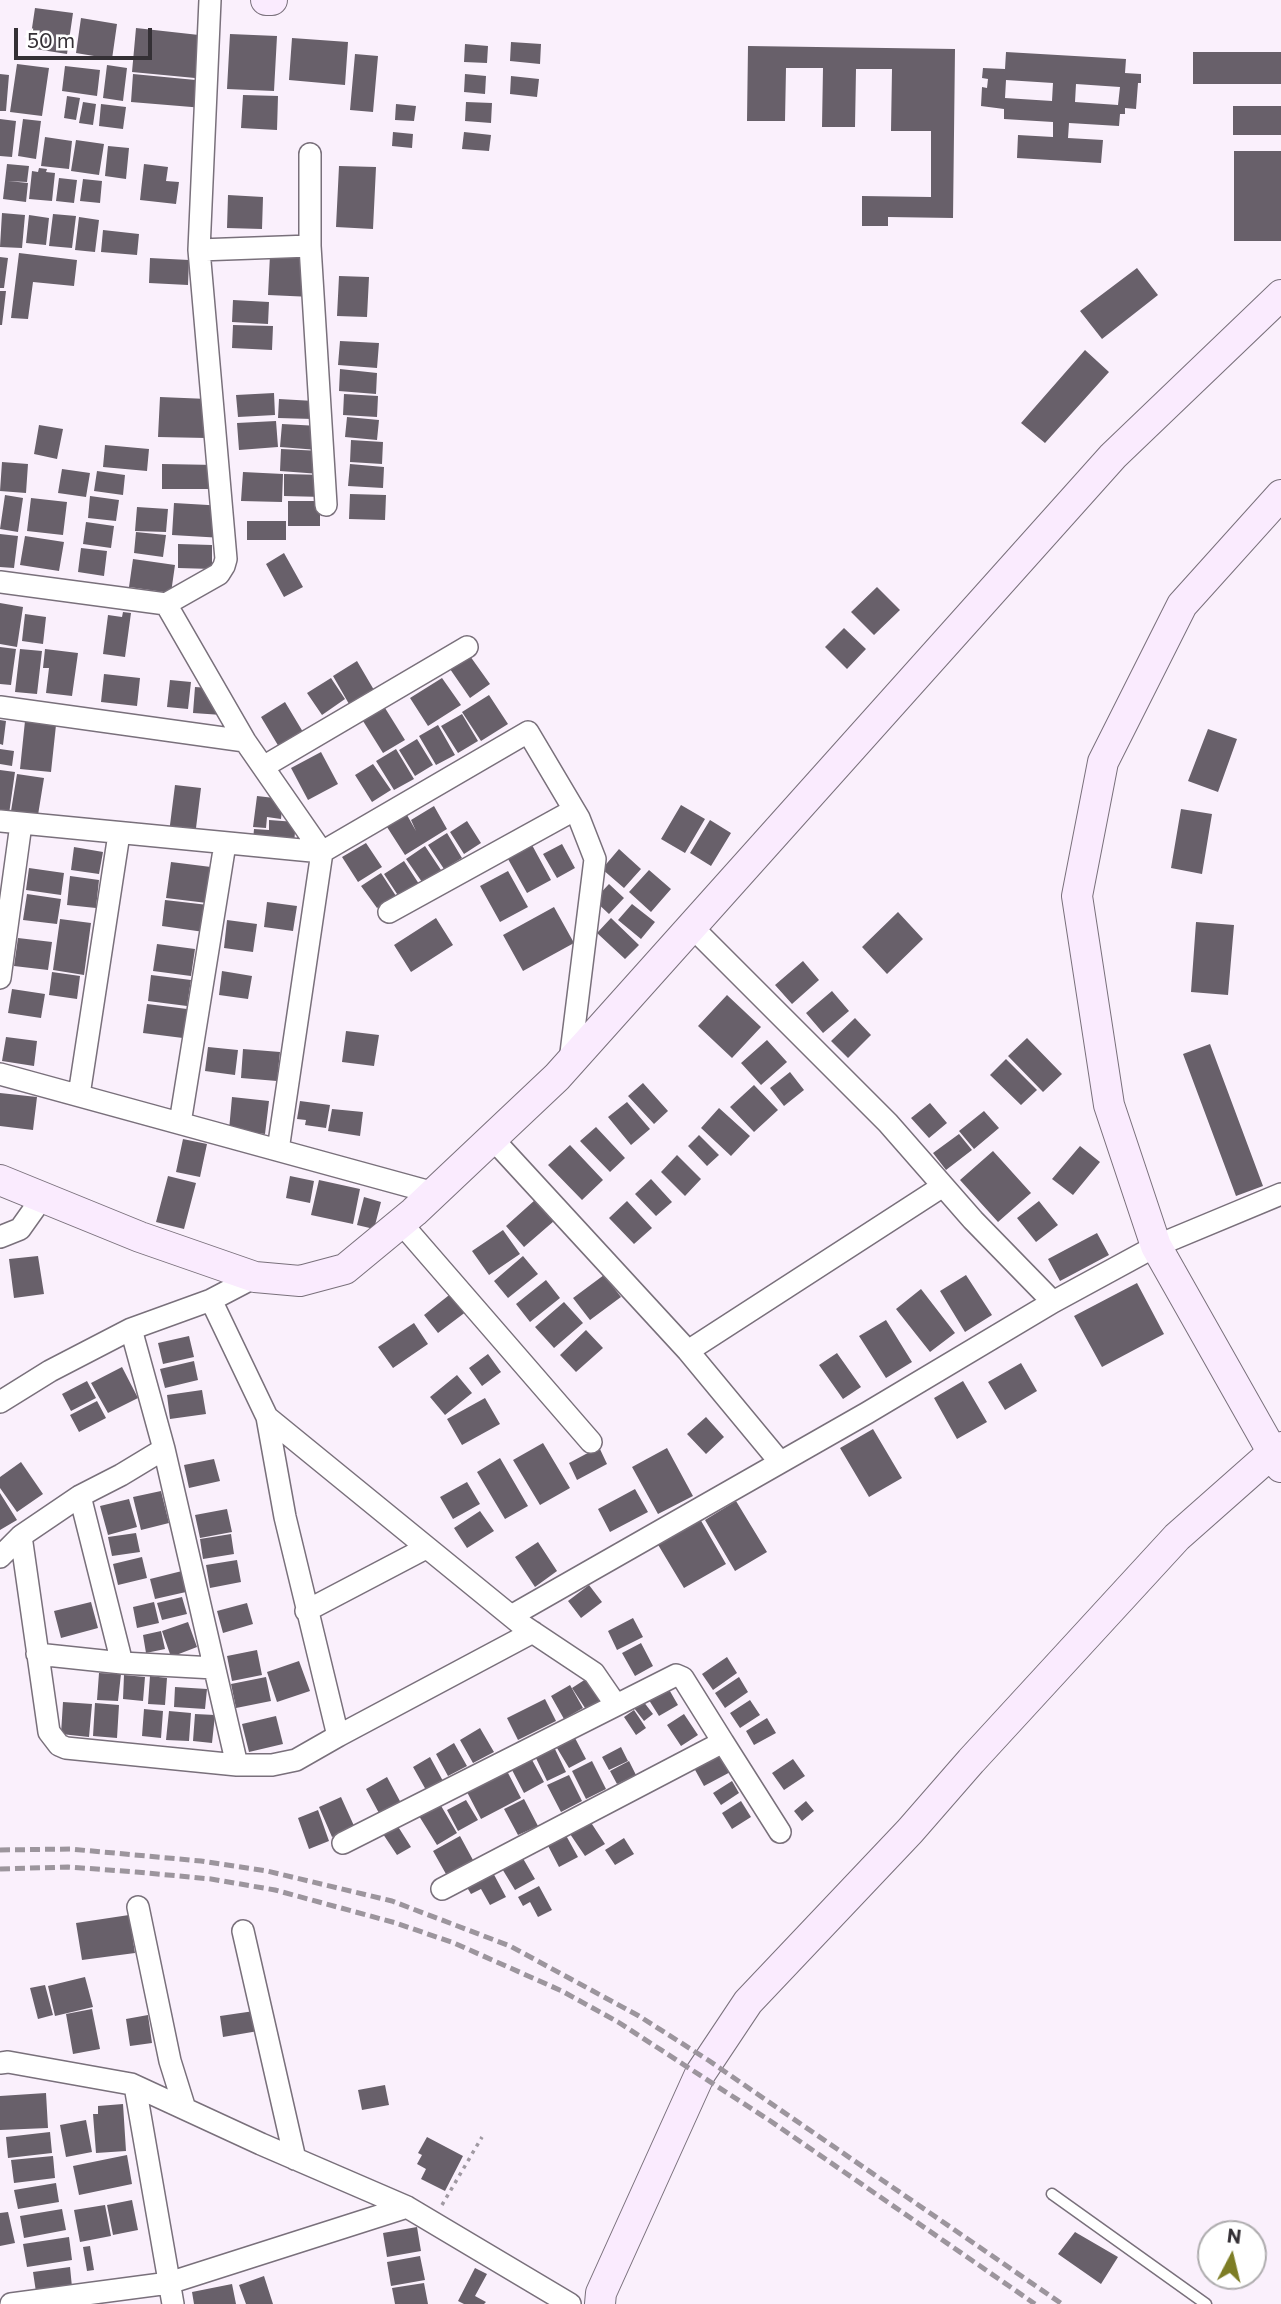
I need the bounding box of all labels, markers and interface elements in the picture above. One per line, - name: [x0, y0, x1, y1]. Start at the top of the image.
- scale bar: [18, 14, 156, 58]
- text: 50 m: [27, 27, 75, 52]
- north arrow: [1197, 2220, 1267, 2290]
- text: N: [1226, 2223, 1243, 2248]

